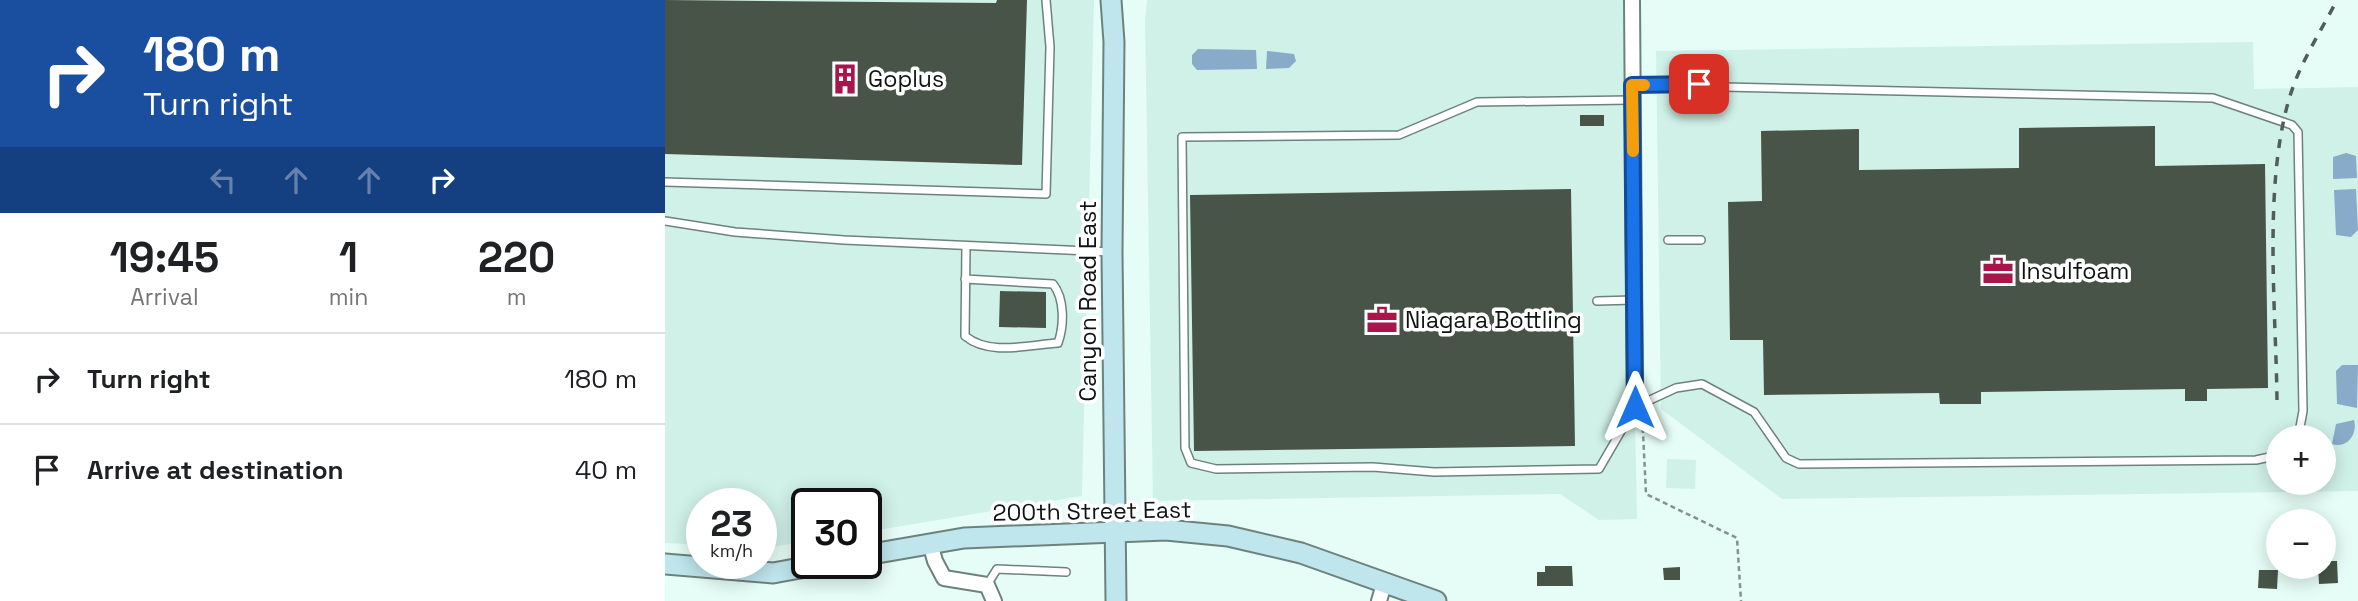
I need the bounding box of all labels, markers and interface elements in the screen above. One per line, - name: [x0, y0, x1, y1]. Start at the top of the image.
- text: 180 m: [143, 23, 281, 85]
- icon: right: [28, 28, 119, 119]
- pin: [1669, 54, 1729, 114]
- building icon: Goplus: [828, 62, 862, 96]
- place label: Goplus: [868, 64, 944, 94]
- icon: arrive: [1680, 65, 1718, 103]
- text: Turn right: [143, 84, 293, 124]
- icon: left: [204, 161, 242, 199]
- icon: ahead: [277, 161, 315, 199]
- icon: ahead: [350, 161, 388, 199]
- icon: right: [423, 161, 461, 199]
- street label: Canyon Road East: [1073, 200, 1103, 402]
- text: 19:45: [110, 231, 219, 284]
- text: 1: [339, 231, 358, 284]
- text: 220: [478, 231, 555, 284]
- office icon: Insulfoam: [1981, 254, 2015, 288]
- place label: Insulfoam: [2021, 256, 2129, 286]
- text: Arrival: [130, 282, 199, 312]
- text: min: [329, 282, 368, 312]
- text: m: [507, 282, 527, 312]
- office icon: Niagara Bottling: [1365, 303, 1399, 337]
- place label: Niagara Bottling: [1405, 305, 1582, 335]
- icon: right: [28, 360, 66, 398]
- text: Turn right: [87, 362, 211, 396]
- text: 180 m: [564, 362, 637, 396]
- position arrow: [1598, 370, 1672, 444]
- map controls: [2266, 425, 2336, 579]
- button: +: [2266, 425, 2336, 495]
- icon: arrive: [28, 451, 66, 489]
- text: Arrive at destination: [87, 453, 344, 487]
- text: 40 m: [575, 453, 637, 487]
- speed limit sign: 30: [791, 488, 882, 579]
- street label: 200th Street East: [992, 494, 1192, 528]
- text: 23: [710, 502, 753, 546]
- button: −: [2266, 509, 2336, 579]
- text: km/h: [710, 539, 753, 562]

